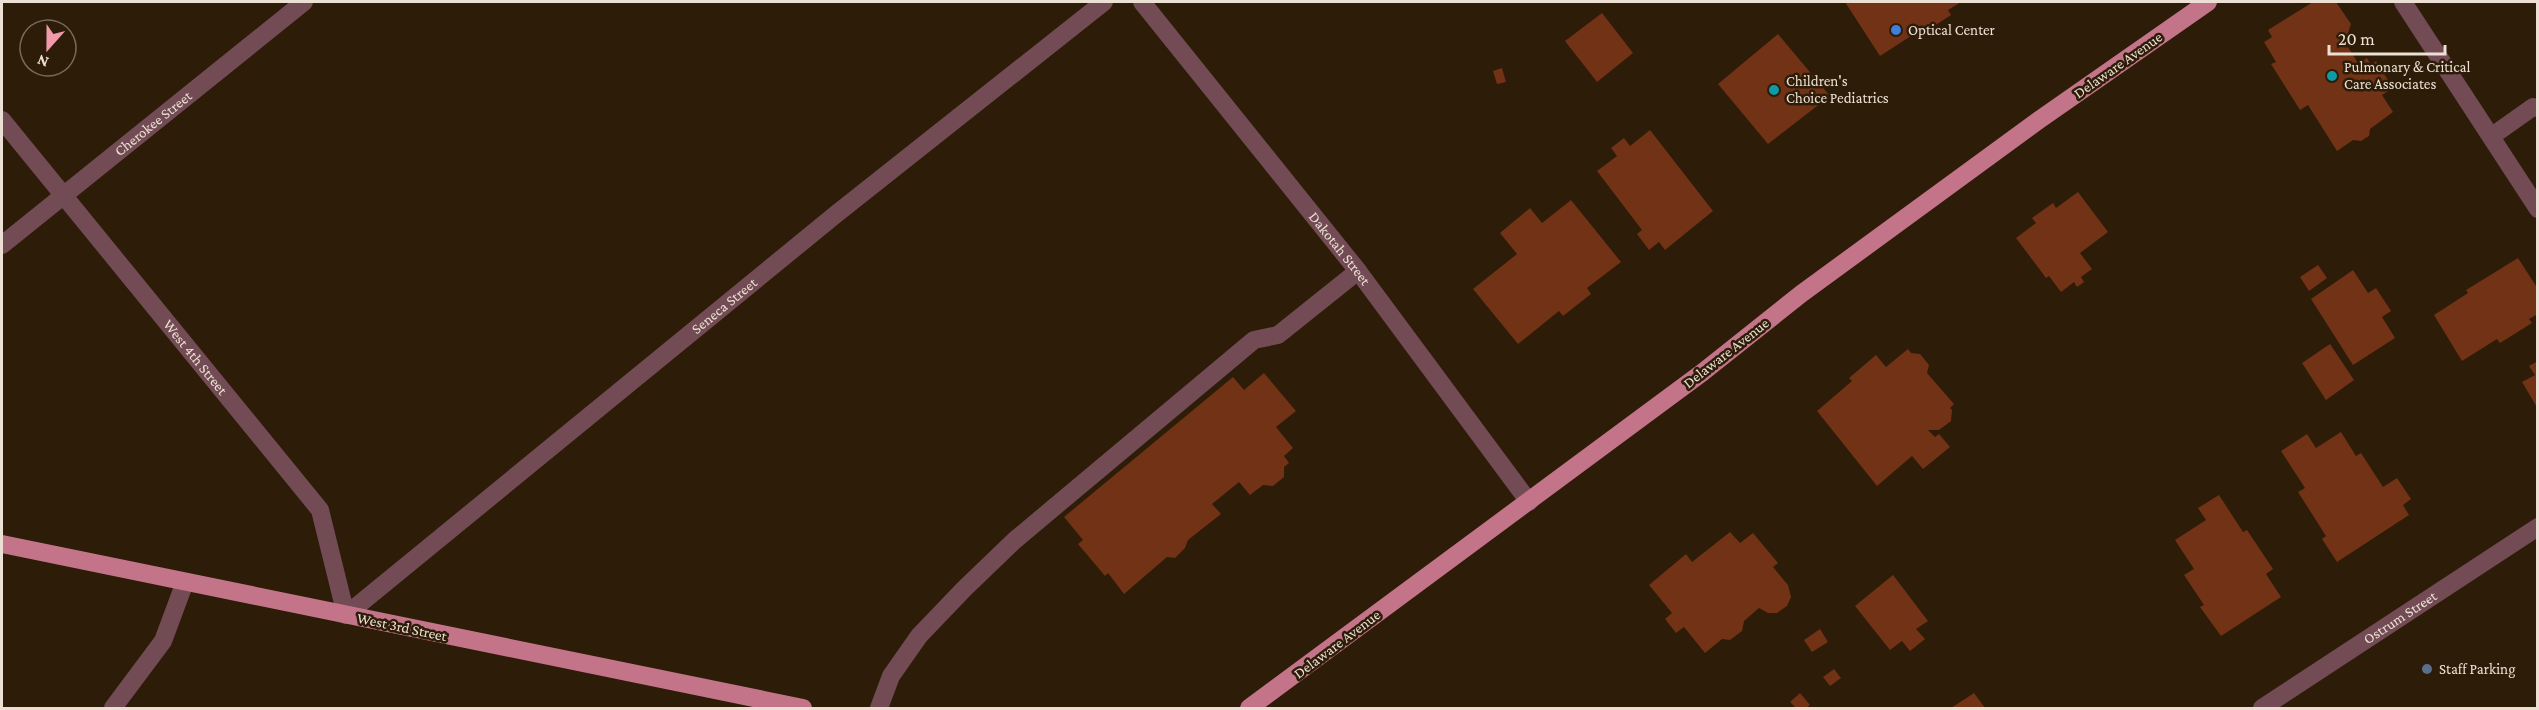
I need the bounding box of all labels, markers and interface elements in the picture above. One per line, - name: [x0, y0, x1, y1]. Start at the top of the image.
- north arrow: [18, 18, 78, 78]
- scale bar: [2329, 18, 2444, 56]
- place label: Optical Center: [1908, 22, 1996, 39]
- marker: Optical Center: [1889, 23, 1903, 37]
- street label: Delaware Avenue: [2071, 28, 2165, 101]
- text: 20 m: [2338, 29, 2375, 49]
- text: N: [35, 52, 51, 71]
- place label: Pulmonary & Critical Care Associates: [2344, 59, 2470, 92]
- marker: Pulmonary & Critical Care Associates: [2325, 69, 2339, 83]
- place label: Children's Choice Pediatrics: [1786, 73, 1889, 106]
- marker: Children's Choice Pediatrics: [1767, 83, 1781, 97]
- street label: Cherokee Street: [111, 87, 196, 159]
- street label: Dakotah Street: [1306, 209, 1374, 289]
- street label: Seneca Street: [688, 274, 761, 337]
- street label: Delaware Avenue: [1680, 314, 1772, 391]
- street label: West 4th Street: [160, 316, 231, 399]
- street label: Ostrum Street: [2360, 587, 2440, 647]
- street label: Delaware Avenue: [1291, 606, 1384, 682]
- street label: West 3rd Street: [356, 610, 449, 645]
- place label: Staff Parking: [2439, 661, 2515, 678]
- marker: Staff Parking: [2420, 662, 2434, 676]

